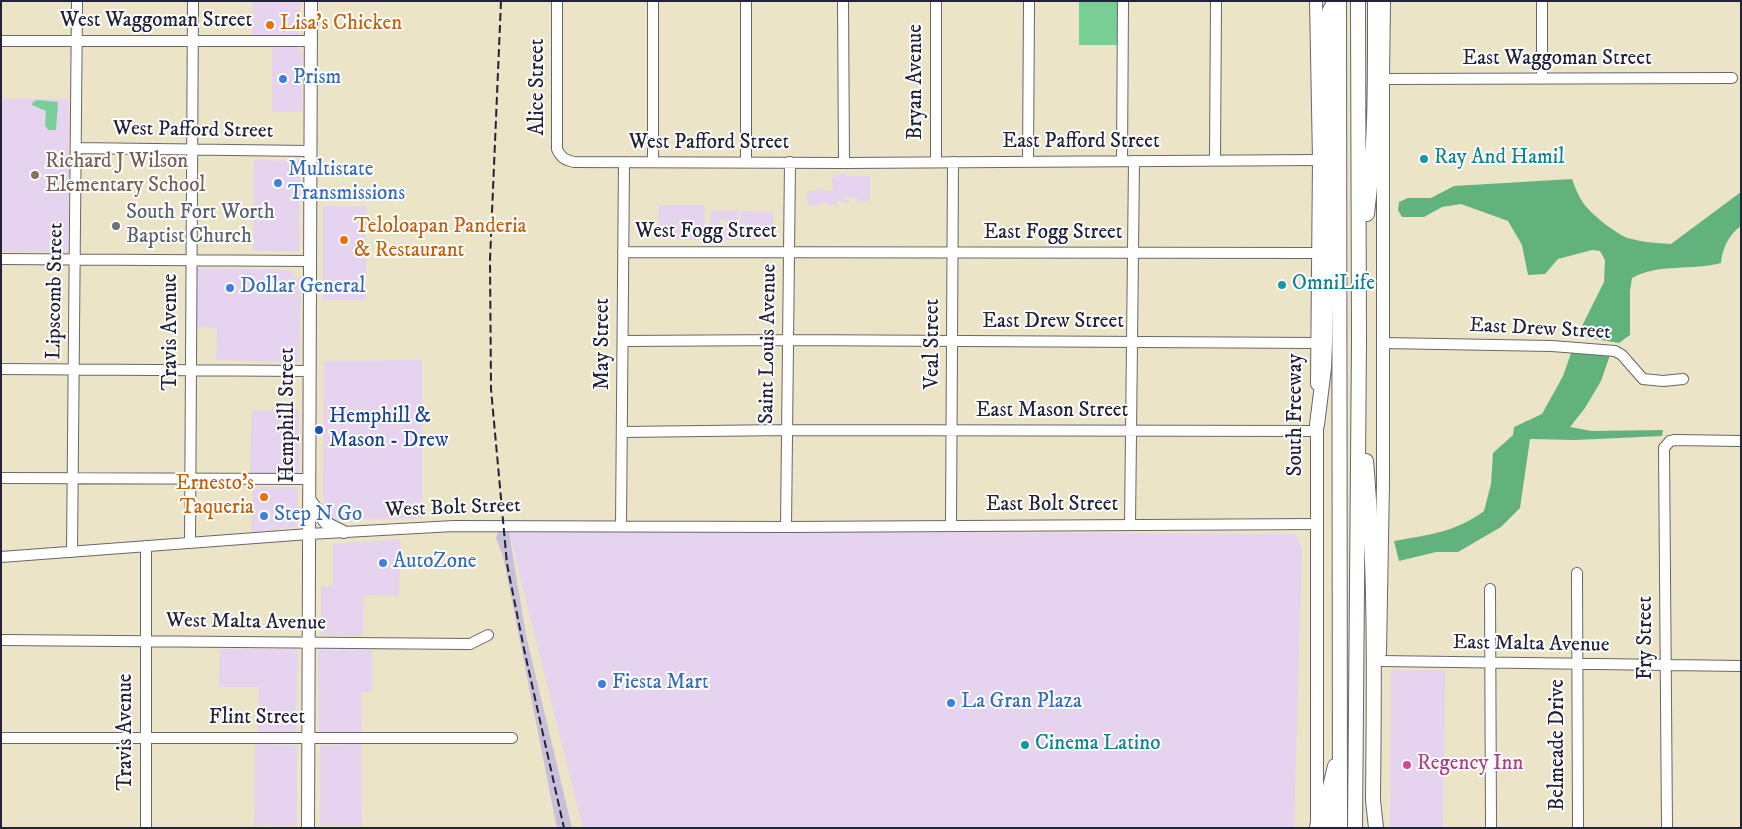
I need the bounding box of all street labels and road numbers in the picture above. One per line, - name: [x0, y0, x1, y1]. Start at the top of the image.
- street label: West Waggoman Street: [60, 9, 252, 35]
- street label: Bryan Avenue: [904, 24, 930, 140]
- street label: Alice Street: [526, 38, 552, 136]
- street label: East Waggoman Street: [1462, 47, 1652, 73]
- street label: West Pafford Street: [113, 117, 273, 145]
- street label: East Pafford Street: [1002, 130, 1160, 156]
- street label: West Pafford Street: [629, 131, 789, 157]
- street label: West Fogg Street: [635, 220, 777, 246]
- street label: East Fogg Street: [983, 221, 1123, 247]
- street label: Lipscomb Street: [42, 222, 70, 360]
- street label: Saint Louis Avenue: [755, 264, 783, 424]
- street label: Travis Avenue: [159, 273, 185, 391]
- street label: May Street: [591, 298, 617, 390]
- street label: Veal Street: [921, 299, 947, 389]
- street label: East Drew Street: [982, 310, 1124, 336]
- street label: East Drew Street: [1469, 314, 1611, 346]
- street label: Hemphill Street: [276, 347, 302, 483]
- street label: South Freeway: [1284, 354, 1310, 476]
- street label: East Mason Street: [976, 399, 1128, 425]
- street label: East Bolt Street: [986, 493, 1118, 519]
- street label: West Bolt Street: [385, 494, 521, 524]
- street label: Fry Street: [1634, 596, 1660, 680]
- street label: West Malta Avenue: [166, 609, 326, 637]
- street label: East Malta Avenue: [1452, 631, 1610, 659]
- street label: Travis Avenue: [114, 673, 140, 791]
- street label: Belmeade Drive: [1546, 679, 1572, 811]
- street label: Flint Street: [209, 706, 305, 732]

